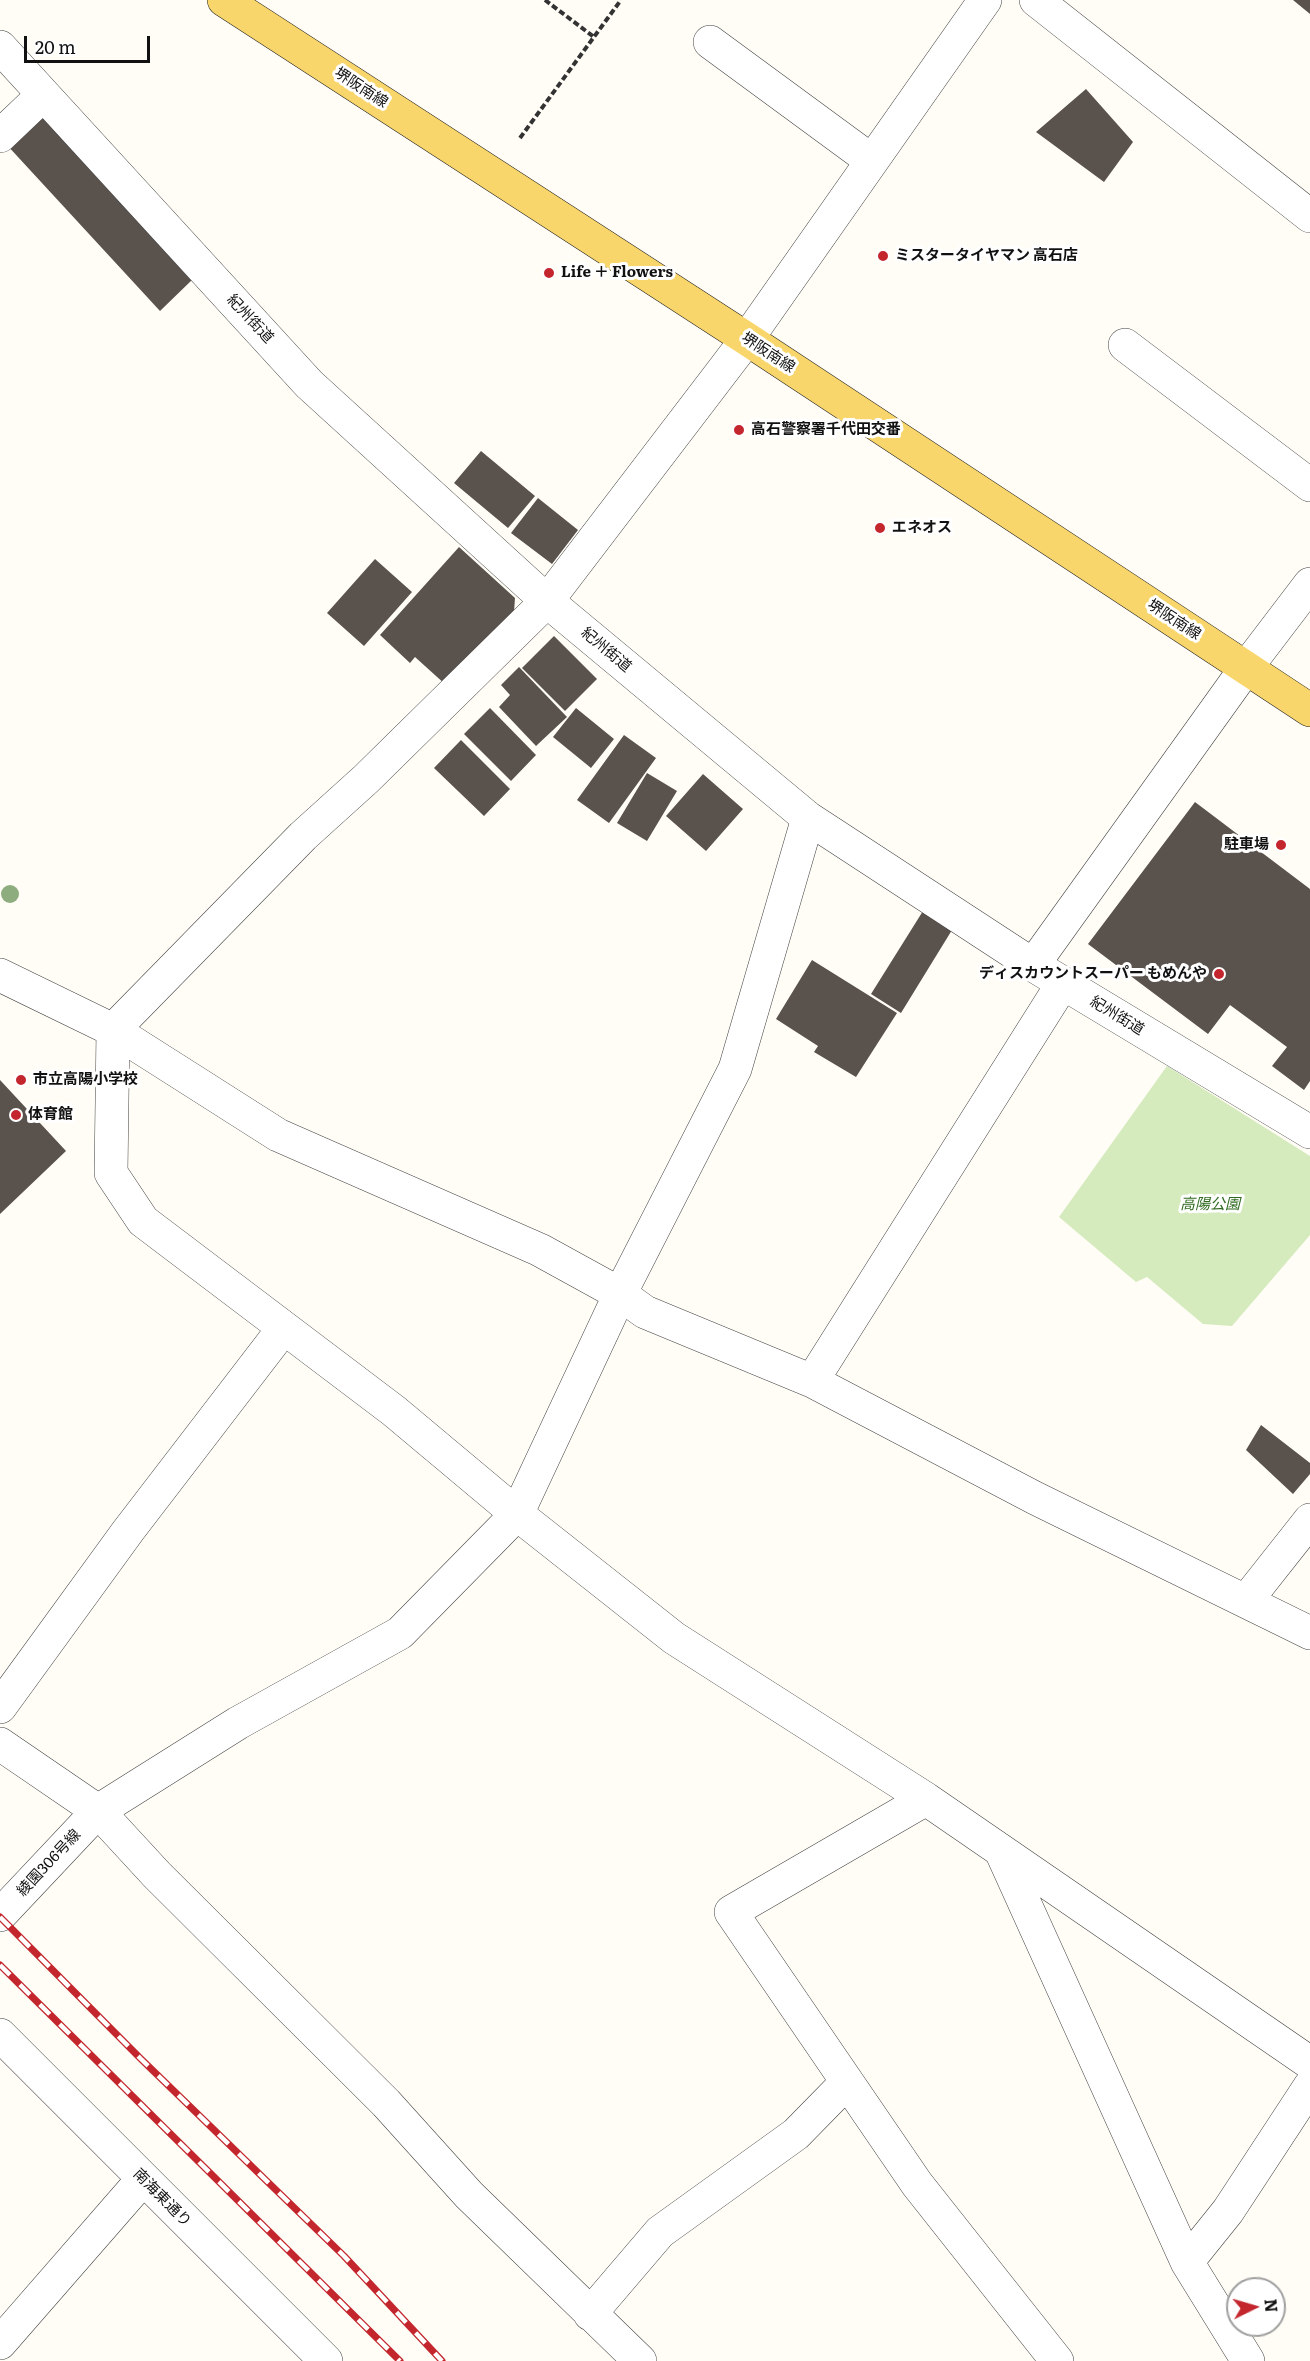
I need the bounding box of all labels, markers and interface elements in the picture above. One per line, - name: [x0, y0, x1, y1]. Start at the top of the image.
- scale bar: [27, 24, 153, 62]
- text: 20 m: [35, 33, 76, 60]
- street label: 堺阪南線: [331, 64, 391, 112]
- place label: ミスタータイヤマン 高石店: [895, 247, 1078, 265]
- marker: ミスタータイヤマン 高石店: [876, 249, 890, 263]
- place label: Life ＋ Flowers: [561, 264, 673, 282]
- marker: Life ＋ Flowers: [542, 266, 556, 280]
- street label: 紀州街道: [223, 291, 277, 347]
- street label: 堺阪南線: [738, 329, 798, 377]
- place label: 高石警察署千代田交番: [751, 421, 901, 439]
- marker: 高石警察署千代田交番: [732, 423, 746, 437]
- place label: エネオス: [892, 519, 952, 537]
- marker: エネオス: [873, 521, 887, 535]
- street label: 堺阪南線: [1144, 596, 1204, 644]
- street label: 紀州街道: [577, 624, 635, 676]
- place label: 駐車場: [1224, 836, 1269, 854]
- marker: 駐車場: [1274, 838, 1288, 852]
- place label: ディスカウントスーパー もめんや: [979, 965, 1207, 983]
- marker: ディスカウントスーパー もめんや: [1212, 967, 1226, 981]
- street label: 紀州街道: [1087, 993, 1147, 1039]
- place label: 市立高陽小学校: [33, 1071, 138, 1089]
- marker: 市立高陽小学校: [14, 1073, 28, 1087]
- place label: 体育館: [28, 1106, 73, 1124]
- marker: 体育館: [9, 1108, 23, 1122]
- park label: 高陽公園: [1180, 1196, 1240, 1214]
- street label: 綾園306号線: [13, 1826, 85, 1900]
- street label: 南海東通り: [129, 2165, 195, 2231]
- north arrow: [1226, 2277, 1286, 2337]
- text: N: [1259, 2298, 1284, 2313]

